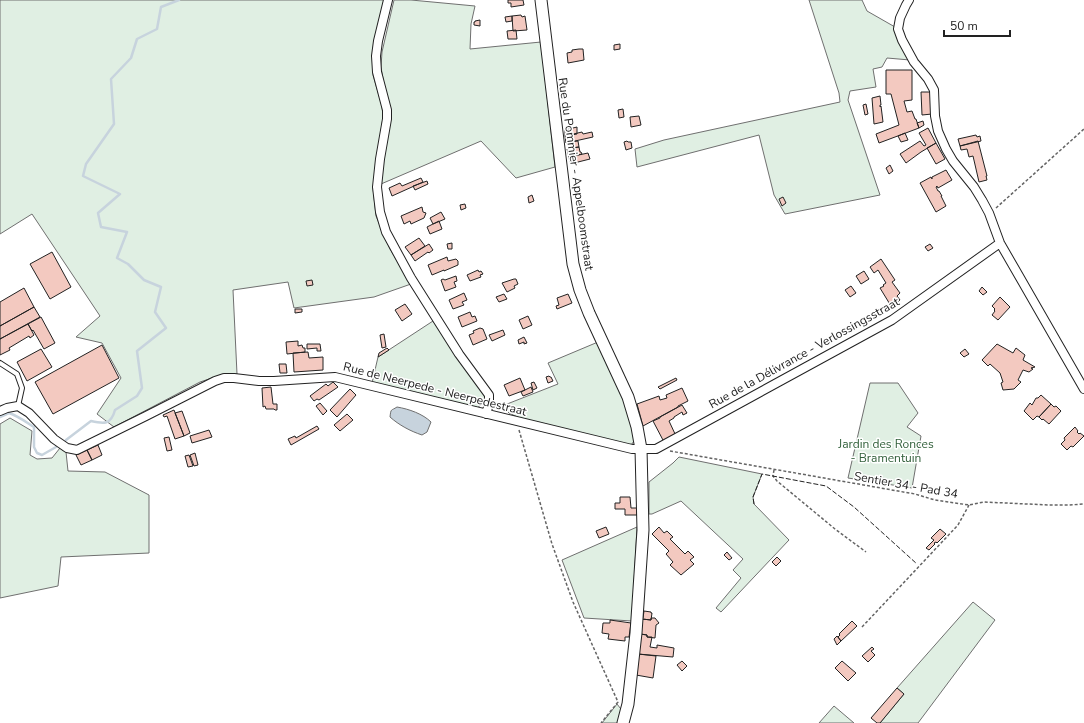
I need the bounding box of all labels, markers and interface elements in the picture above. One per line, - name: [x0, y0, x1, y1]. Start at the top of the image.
- scale bar: [944, 12, 1010, 38]
- text: 50 m: [950, 18, 978, 34]
- street label: Rue du Pommier - Appelboomstraat: [555, 76, 598, 272]
- street label: Rue de la Délivrance - Verlossingsstraat: [706, 293, 903, 412]
- street label: Rue de Neerpede - Neerpedestraat: [342, 358, 529, 420]
- park label: Jardin des Ronces - Bramentuin: [837, 436, 934, 466]
- street label: Sentier 34 - Pad 34: [853, 468, 959, 502]

